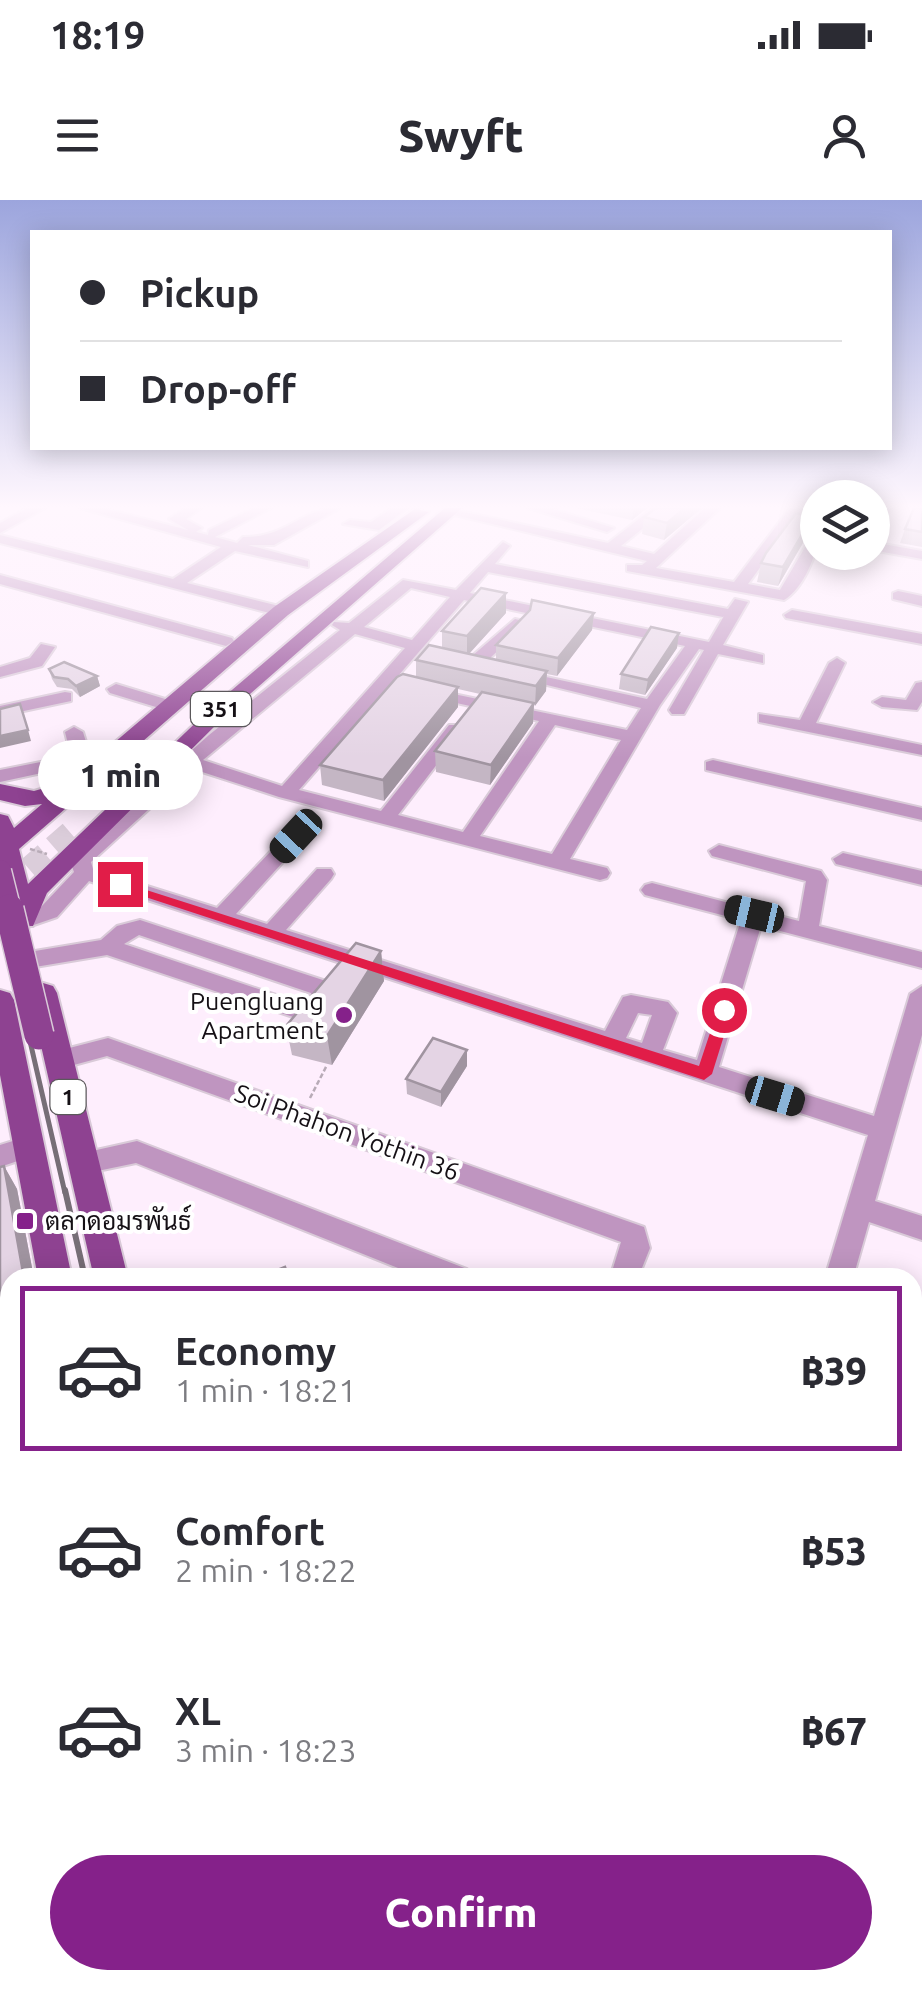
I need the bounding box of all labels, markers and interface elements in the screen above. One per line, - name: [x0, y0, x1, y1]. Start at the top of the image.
- text: 18:19: [50, 14, 145, 56]
- icon: menu: [50, 108, 105, 163]
- icon: person: [817, 108, 872, 163]
- text: Swyft: [398, 110, 524, 161]
- text: Pickup: [140, 272, 259, 314]
- text: Drop-off: [140, 368, 296, 410]
- map controls: [800, 480, 890, 570]
- button: layers: [800, 480, 890, 570]
- road number: 351: [191, 692, 251, 726]
- callout: 1 min: [38, 739, 202, 809]
- text: 1 min: [80, 757, 161, 793]
- car: [265, 804, 327, 868]
- route end: [98, 862, 143, 907]
- car: [721, 893, 787, 935]
- place label: Puengluang Apartment: [190, 987, 324, 1044]
- route start: [702, 988, 747, 1033]
- marker: Puengluang Apartment: [333, 1004, 355, 1026]
- car: [742, 1073, 808, 1119]
- street label: Soi Phahon Yothin 36: [231, 1078, 463, 1186]
- road number: 1: [50, 1080, 86, 1114]
- place label: ตลาดอมรพันธ์: [45, 1204, 191, 1235]
- marker: ตลาดอมรพันธ์: [14, 1210, 36, 1232]
- icon: car: [55, 1324, 145, 1414]
- text: Economy: [175, 1330, 336, 1372]
- text: ฿39: [801, 1350, 867, 1392]
- text: 1 min · 18:21: [175, 1372, 357, 1408]
- icon: car: [55, 1504, 145, 1594]
- text: Comfort: [175, 1510, 325, 1552]
- text: ฿53: [801, 1530, 867, 1572]
- text: 2 min · 18:22: [175, 1552, 357, 1588]
- icon: car: [55, 1684, 145, 1774]
- text: XL: [175, 1690, 221, 1732]
- text: ฿67: [801, 1710, 867, 1752]
- text: 3 min · 18:23: [175, 1732, 357, 1768]
- button: Confirm: [50, 1855, 872, 1970]

